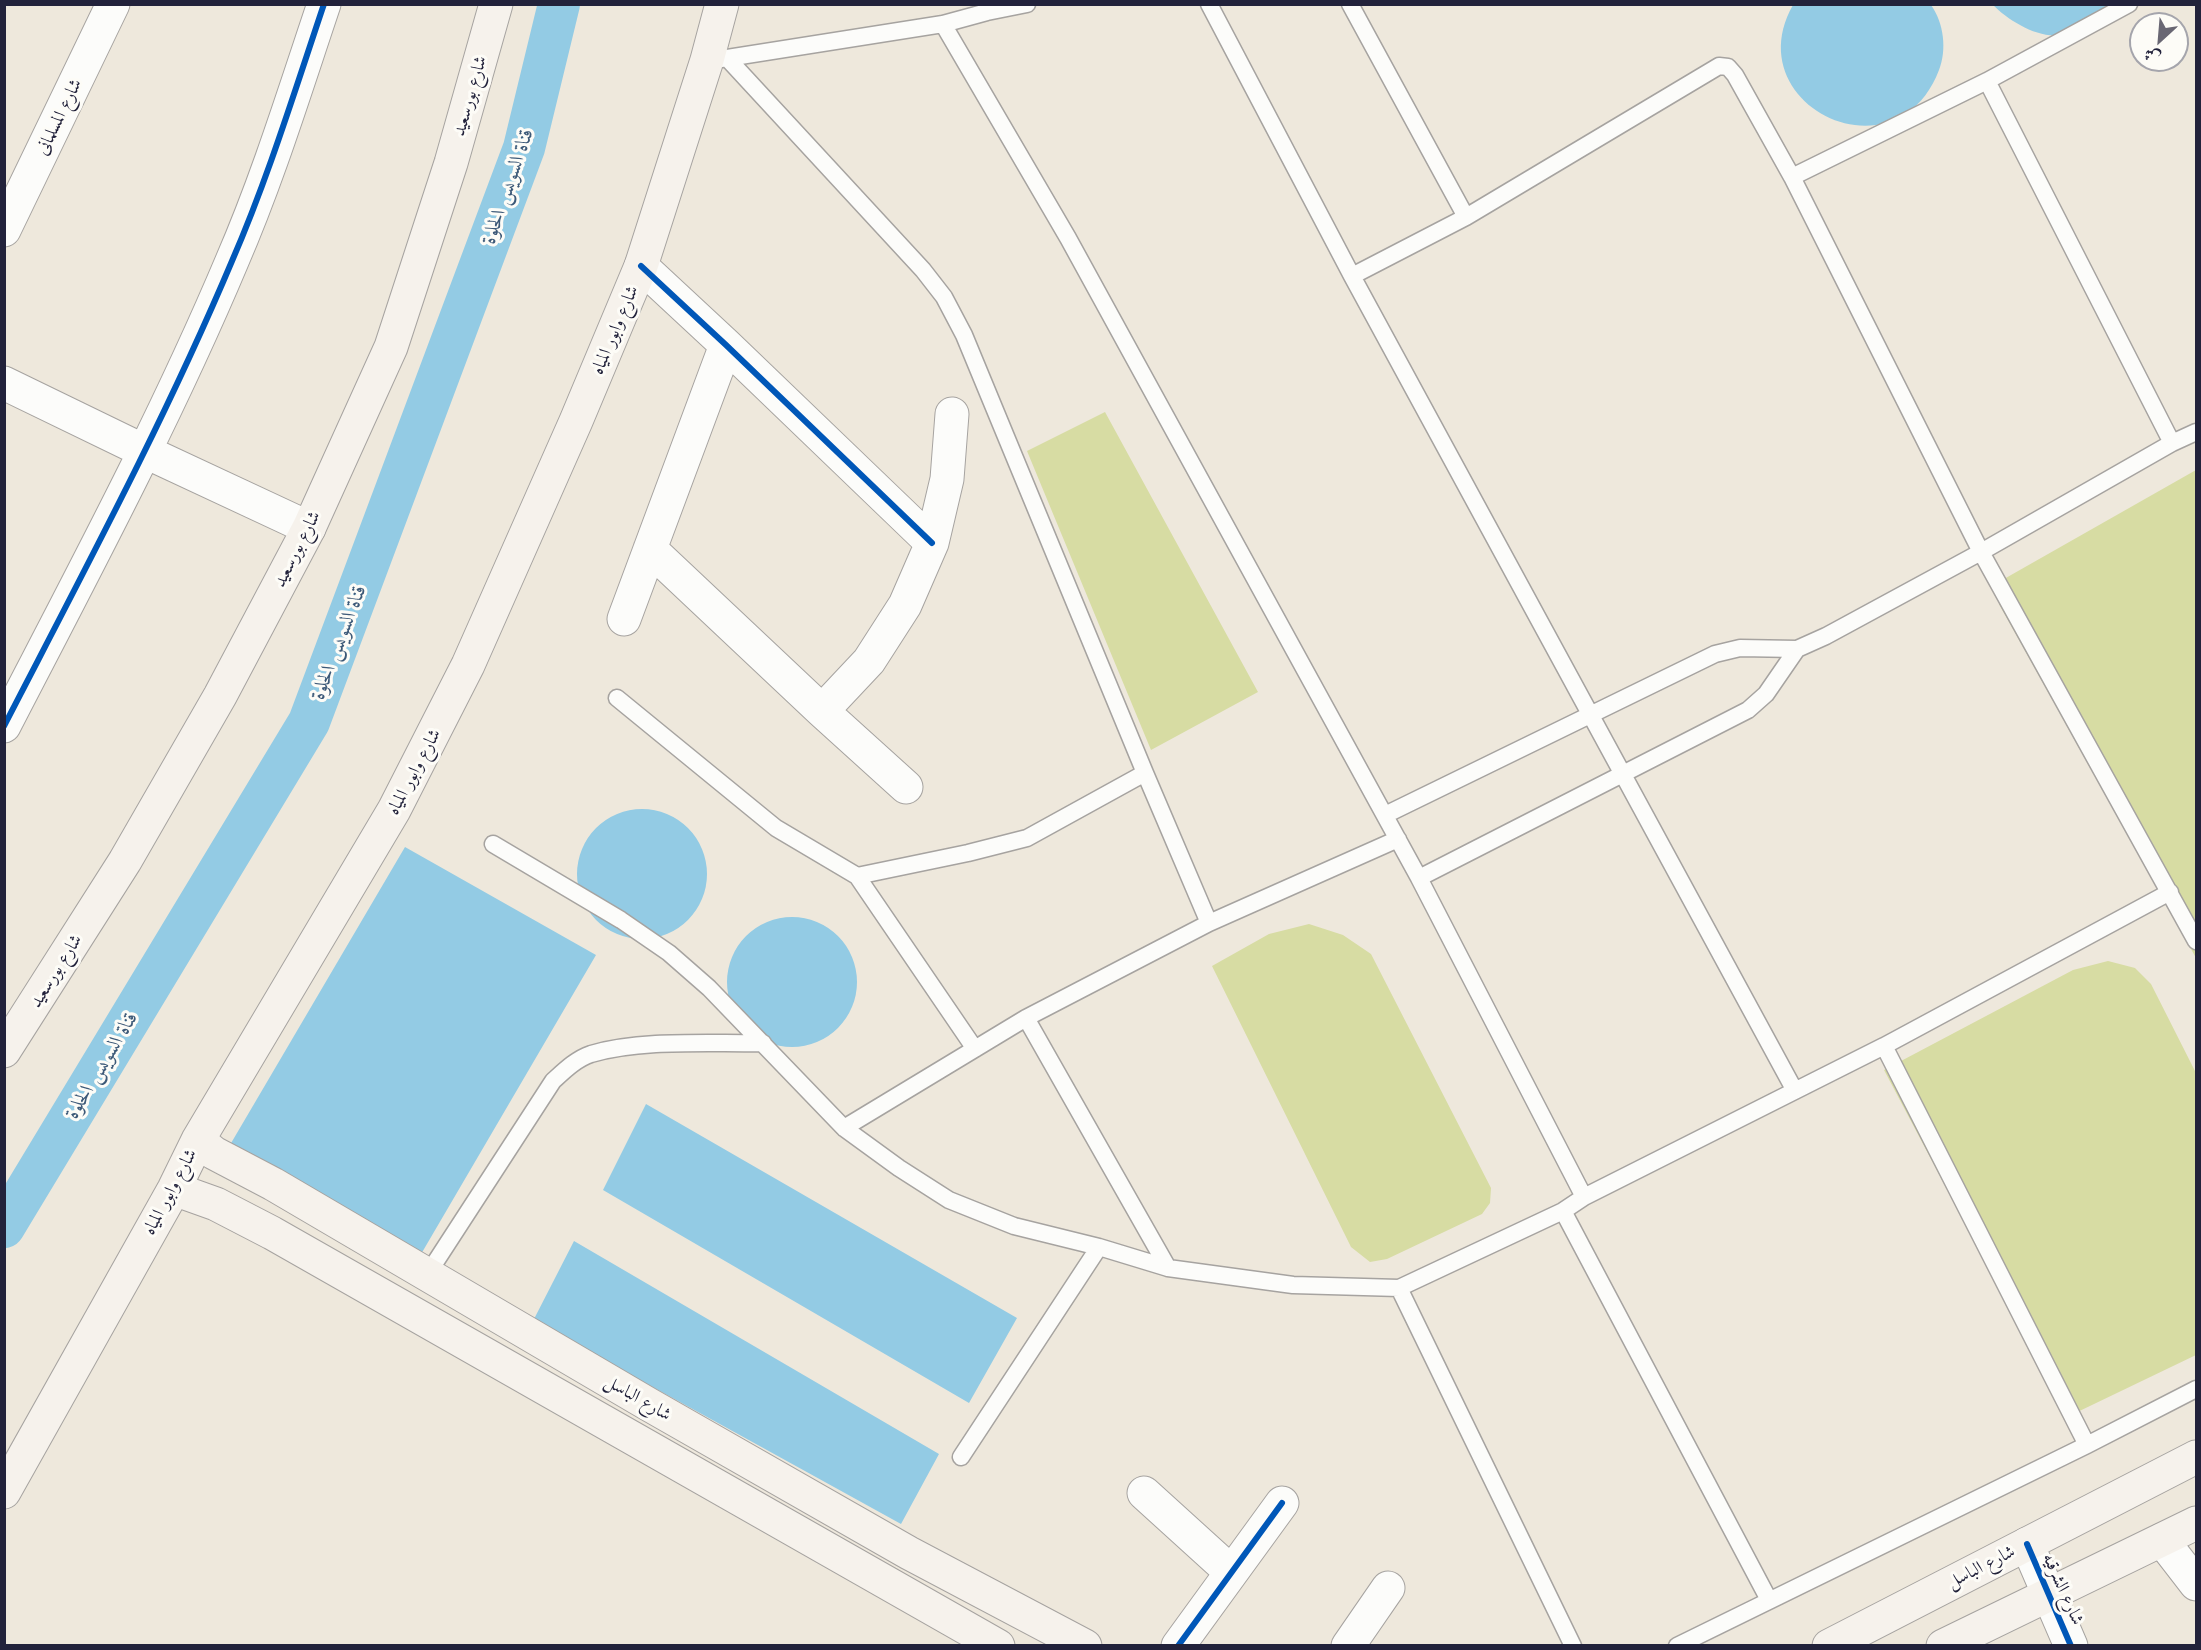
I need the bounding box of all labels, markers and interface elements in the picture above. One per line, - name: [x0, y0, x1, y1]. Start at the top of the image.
- north arrow: [2129, 12, 2189, 72]
- text: ش: [2140, 44, 2164, 69]
- street label: شارع بورسعيد: [448, 53, 492, 139]
- street label: شارع المسلمانى: [31, 75, 87, 159]
- water label: قناة السويس الحلوة: [477, 125, 539, 247]
- street label: شارع وابور المياه: [587, 282, 643, 378]
- street label: شارع بورسعيد: [269, 507, 325, 591]
- water label: قناة السويس الحلوة: [306, 581, 372, 703]
- street label: شارع وابور المياه: [382, 725, 446, 819]
- street label: شارع بورسعيد: [25, 930, 87, 1012]
- water label: قناة السويس الحلوة: [61, 1007, 143, 1123]
- street label: شارع وابور المياه: [138, 1145, 202, 1239]
- street label: شارع الباسل: [601, 1370, 675, 1426]
- street label: شارع الباسل: [1943, 1541, 2019, 1593]
- street label: شارع الشرقيه: [2038, 1550, 2088, 1628]

